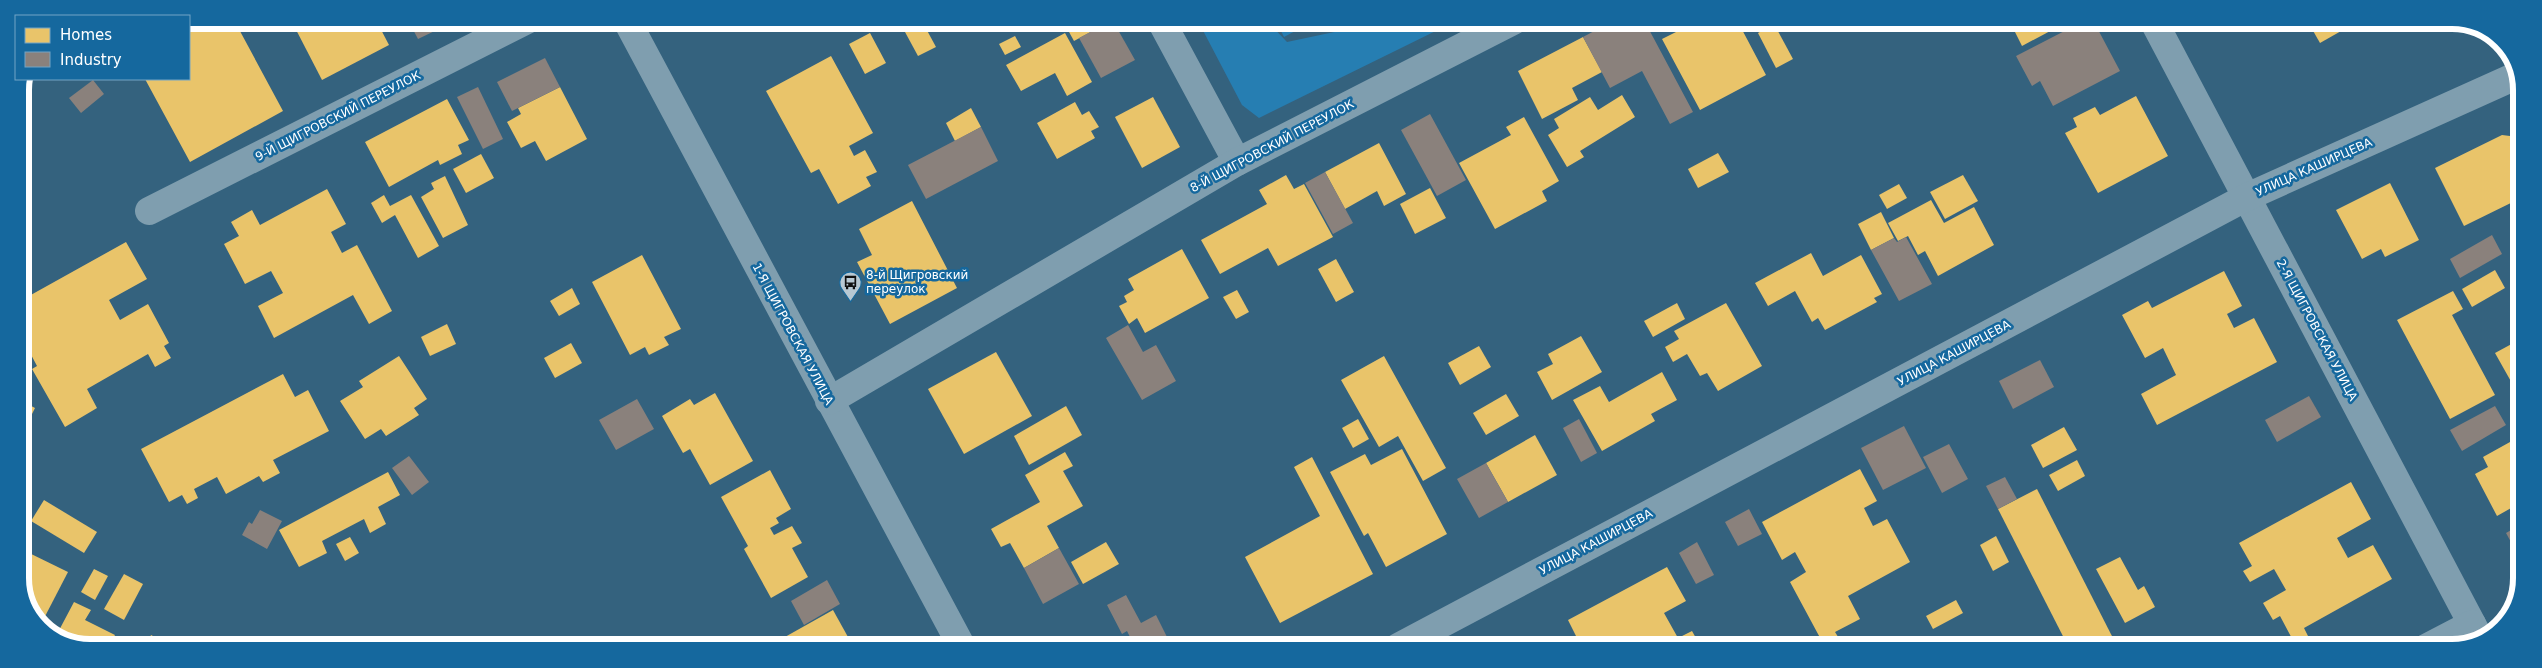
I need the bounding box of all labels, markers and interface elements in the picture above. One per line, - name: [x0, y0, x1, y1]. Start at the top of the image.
- legend: [15, 15, 190, 80]
- text: Homes: [60, 26, 112, 44]
- text: Industry: [60, 51, 122, 69]
- street label: 9-Й ЩИГРОВСКИЙ ПЕРЕУЛОК: [253, 67, 423, 164]
- street label: 8-Й ЩИГРОВСКИЙ ПЕРЕУЛОК: [1187, 96, 1357, 195]
- street label: УЛИЦА КАШИРЦЕВА: [2254, 135, 2375, 199]
- street label: 2-Я ЩИГРОВСКАЯ УЛИЦА: [2274, 257, 2361, 404]
- street label: 1-Я ЩИГРОВСКАЯ УЛИЦА: [750, 261, 837, 408]
- place label: 8-й Щигровский переулок: [866, 268, 968, 296]
- bus stop icon: 8-й Щигровский переулок: [838, 270, 862, 301]
- street label: УЛИЦА КАШИРЦЕВА: [1895, 317, 2014, 389]
- street label: УЛИЦА КАШИРЦЕВА: [1537, 506, 1656, 578]

